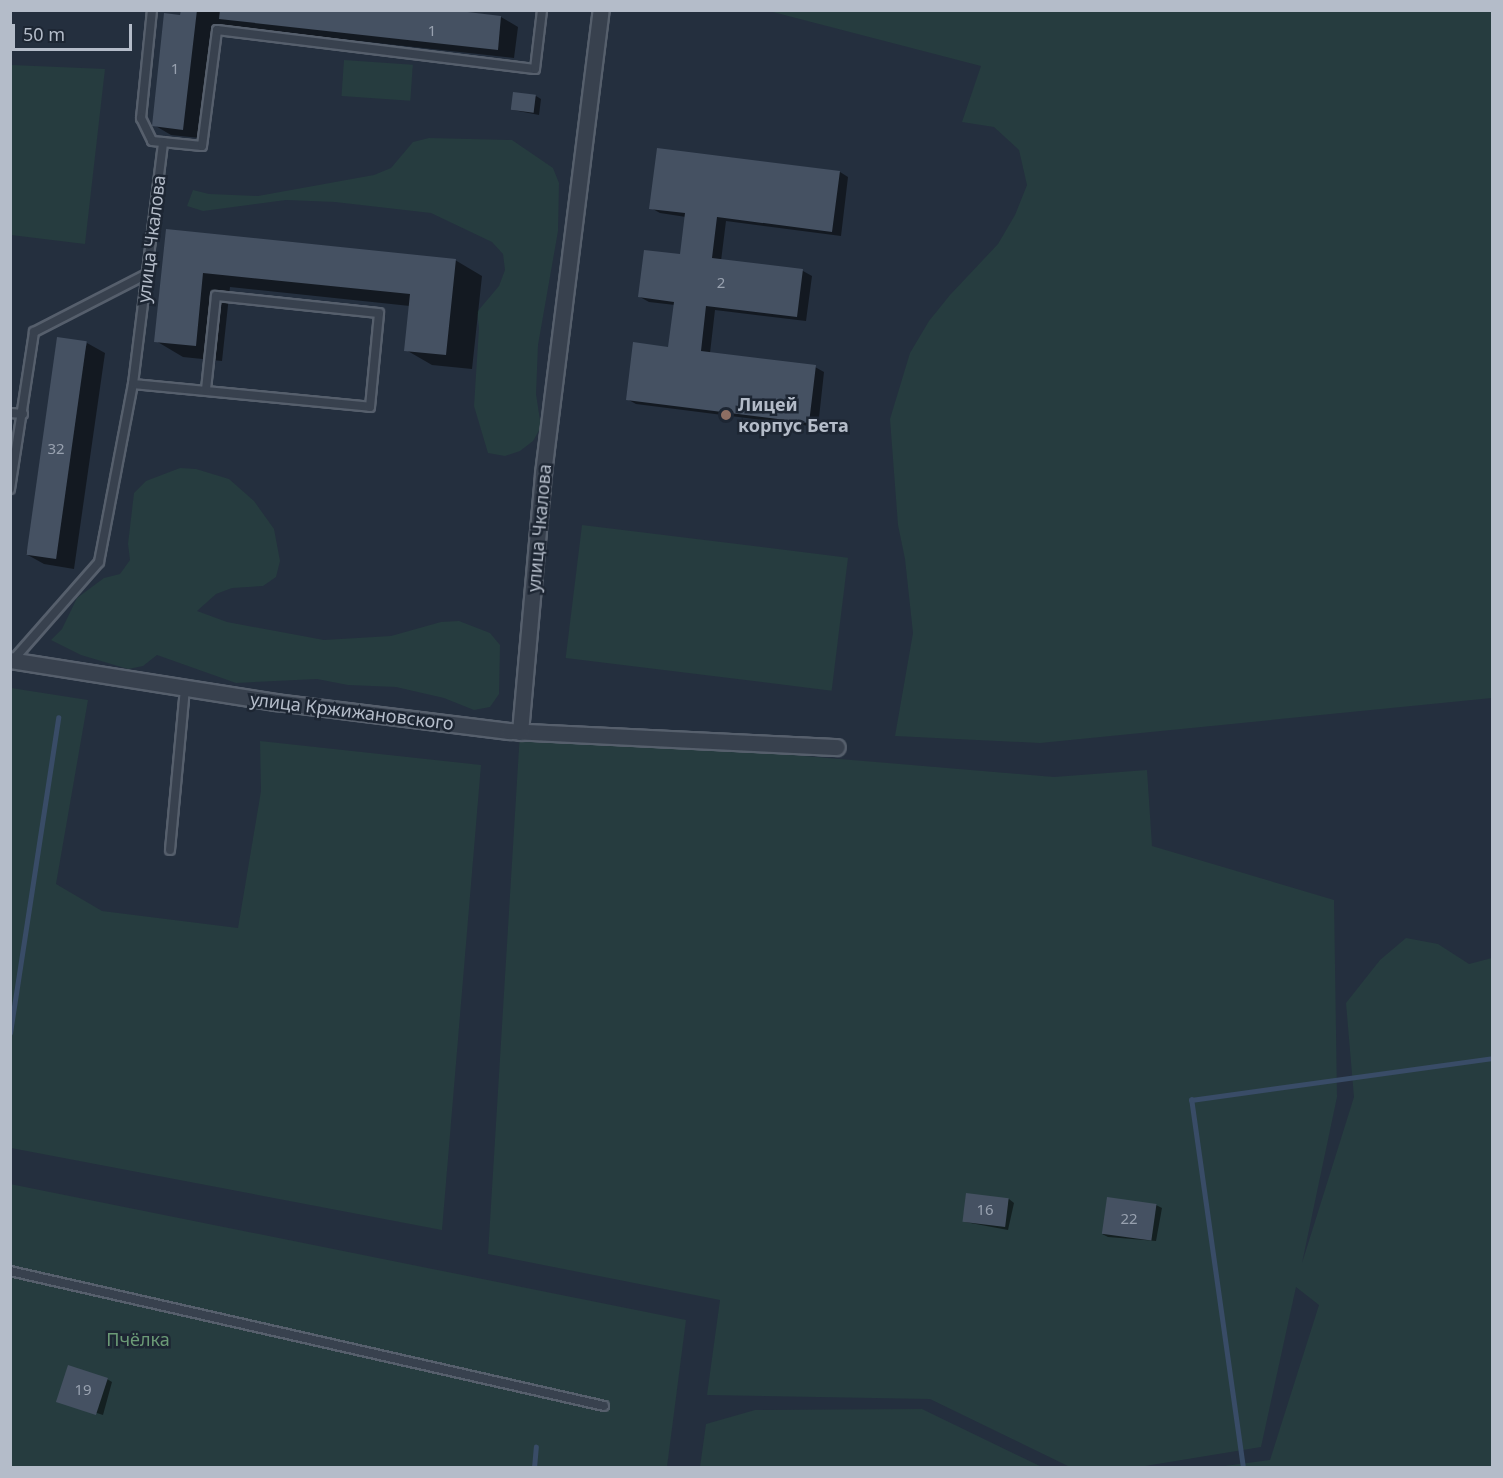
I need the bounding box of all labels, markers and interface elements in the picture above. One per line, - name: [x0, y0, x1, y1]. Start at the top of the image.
- scale bar: [15, 12, 135, 50]
- text: 50 m: [23, 22, 65, 46]
- house number: 1: [428, 22, 436, 40]
- house number: 1: [171, 60, 179, 78]
- street label: улица Чкалова: [132, 174, 170, 304]
- house number: 2: [717, 274, 725, 292]
- place label: Лицей корпус Бета: [738, 394, 849, 436]
- marker: Лицей корпус Бета: [719, 408, 733, 422]
- house number: 32: [47, 440, 65, 458]
- street label: улица Чкалова: [523, 463, 555, 593]
- street label: улица Кржижановского: [249, 688, 455, 734]
- house number: 16: [976, 1201, 994, 1219]
- house number: 22: [1120, 1210, 1138, 1228]
- park label: Пчёлка: [106, 1328, 170, 1350]
- house number: 19: [74, 1381, 92, 1399]

